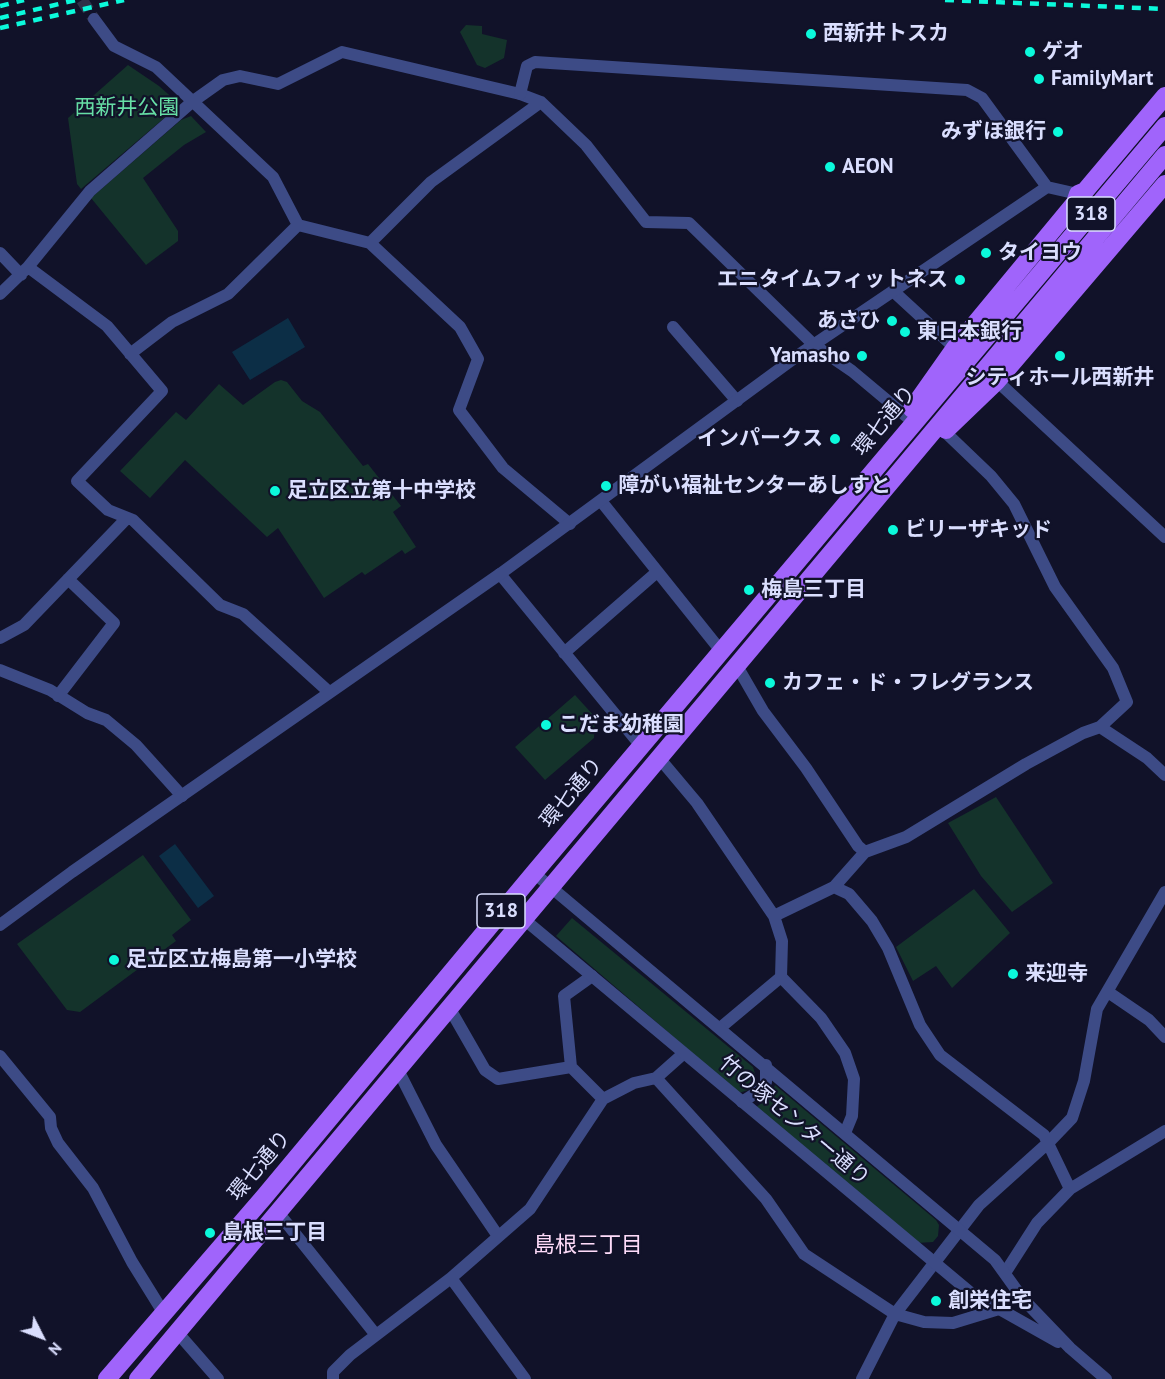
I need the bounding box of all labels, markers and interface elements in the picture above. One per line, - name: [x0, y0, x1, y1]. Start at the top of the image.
- place label: 西新井トスカ: [823, 21, 949, 47]
- marker: 西新井トスカ: [804, 27, 818, 41]
- place label: ゲオ: [1042, 39, 1084, 65]
- marker: ゲオ: [1023, 45, 1037, 59]
- place label: FamilyMart: [1051, 66, 1153, 92]
- marker: FamilyMart: [1032, 72, 1046, 86]
- park label: 西新井公園: [75, 95, 179, 121]
- place label: みずほ銀行: [941, 119, 1046, 145]
- marker: みずほ銀行: [1051, 125, 1065, 139]
- place label: AEON: [842, 154, 894, 180]
- marker: AEON: [823, 160, 837, 174]
- road number: 318: [1067, 197, 1115, 231]
- place label: タイヨウ: [998, 240, 1082, 266]
- marker: タイヨウ: [979, 246, 993, 260]
- place label: エニタイムフィットネス: [717, 267, 948, 293]
- marker: エニタイムフィットネス: [953, 273, 967, 287]
- place label: あさひ: [817, 308, 880, 334]
- marker: あさひ: [885, 314, 899, 328]
- place label: 東日本銀行: [917, 319, 1022, 345]
- marker: 東日本銀行: [898, 325, 912, 339]
- place label: Yamasho: [770, 343, 850, 369]
- marker: Yamasho: [855, 349, 869, 363]
- marker: シティホール西新井: [1053, 349, 1067, 363]
- place label: シティホール西新井: [966, 365, 1154, 391]
- street label: 環七通り: [848, 381, 922, 461]
- place label: インパークス: [697, 426, 823, 452]
- marker: インパークス: [828, 432, 842, 446]
- place label: 障がい福祉センターあしすと: [618, 473, 891, 499]
- place label: 足立区立第十中学校: [287, 478, 476, 504]
- marker: 障がい福祉センターあしすと: [599, 479, 613, 493]
- marker: 足立区立第十中学校: [268, 484, 282, 498]
- place label: ビリーザキッド: [905, 517, 1052, 543]
- marker: ビリーザキッド: [886, 523, 900, 537]
- place label: 梅島三丁目: [761, 577, 866, 603]
- marker: 梅島三丁目: [742, 583, 756, 597]
- place label: カフェ・ド・フレグランス: [782, 670, 1034, 696]
- marker: カフェ・ド・フレグランス: [763, 676, 777, 690]
- place label: こだま幼稚園: [558, 712, 684, 738]
- marker: こだま幼稚園: [539, 718, 553, 732]
- street label: 環七通り: [535, 753, 609, 833]
- road number: 318: [477, 894, 525, 928]
- place label: 足立区立梅島第一小学校: [126, 947, 357, 973]
- marker: 足立区立梅島第一小学校: [107, 953, 121, 967]
- place label: 来迎寺: [1025, 961, 1088, 987]
- marker: 来迎寺: [1006, 967, 1020, 981]
- street label: 竹の塚センター通り: [714, 1051, 874, 1191]
- street label: 環七通り: [223, 1126, 297, 1206]
- place label: 島根三丁目: [222, 1220, 327, 1246]
- marker: 島根三丁目: [203, 1226, 217, 1240]
- district label: 島根三丁目: [533, 1233, 643, 1259]
- place label: 創栄住宅: [948, 1288, 1032, 1314]
- marker: 創栄住宅: [929, 1294, 943, 1308]
- north arrow: [12, 1307, 72, 1367]
- text: N: [44, 1338, 66, 1360]

